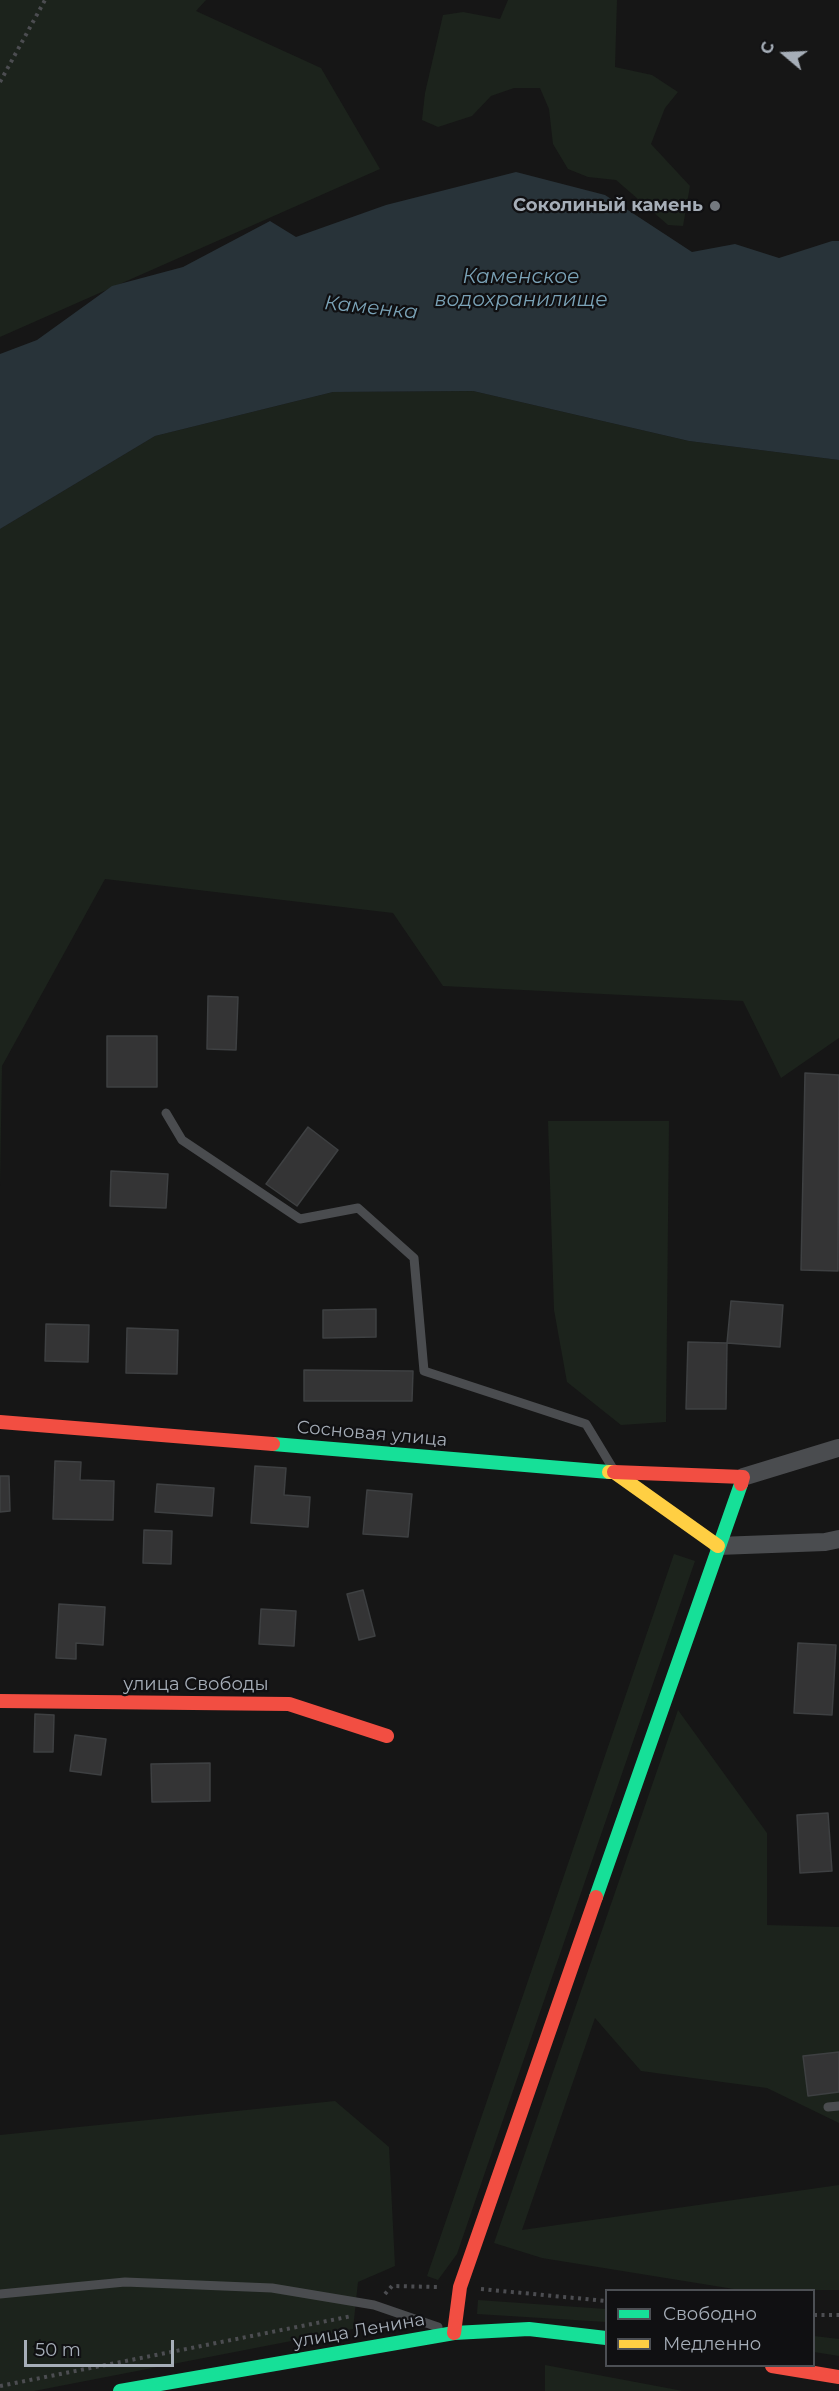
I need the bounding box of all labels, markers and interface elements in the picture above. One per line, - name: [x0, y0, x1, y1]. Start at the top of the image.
- north arrow: [755, 24, 815, 84]
- text: С: [757, 39, 778, 57]
- place label: Соколиный камень: [513, 195, 703, 217]
- marker: Соколиный камень: [708, 199, 722, 213]
- water label: Каменское водохранилище: [434, 265, 608, 312]
- water label: Каменка: [323, 291, 419, 325]
- street label: Сосновая улица: [296, 1417, 448, 1451]
- street label: улица Свободы: [123, 1674, 269, 1696]
- legend: [605, 2289, 815, 2367]
- text: Свободно: [663, 2303, 757, 2325]
- street label: улица Ленина: [291, 2309, 427, 2353]
- scale bar: [27, 2328, 177, 2366]
- text: Медленно: [663, 2333, 761, 2355]
- text: 50 m: [35, 2339, 81, 2361]

